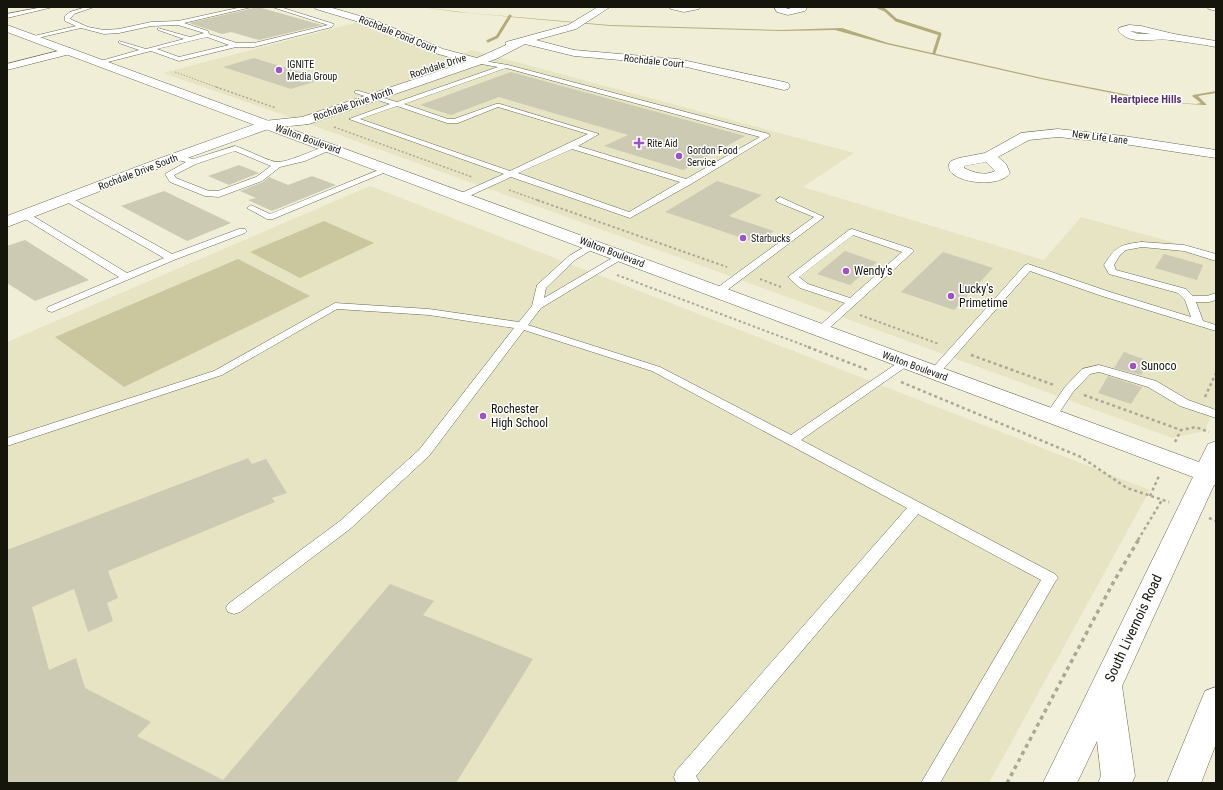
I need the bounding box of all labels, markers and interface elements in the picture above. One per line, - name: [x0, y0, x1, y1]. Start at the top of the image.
- street label: Rochdale Pond Court: [357, 13, 439, 55]
- street label: Rochdale Drive: [408, 52, 468, 80]
- street label: Rochdale Court: [623, 52, 685, 70]
- place label: IGNITE Media Group: [287, 59, 337, 82]
- marker: IGNITE Media Group: [274, 65, 284, 75]
- street label: Rochdale Drive North: [312, 85, 394, 123]
- district label: Heartpiece Hills: [1111, 93, 1181, 106]
- street label: Walton Boulevard: [274, 122, 342, 156]
- street label: New Life Lane: [1072, 128, 1129, 146]
- marker: Rite Aid: [634, 138, 644, 148]
- place label: Rite Aid: [647, 138, 678, 149]
- place label: Gordon Food Service: [687, 145, 738, 168]
- marker: Gordon Food Service: [674, 151, 684, 161]
- street label: Rochdale Drive South: [97, 152, 179, 192]
- marker: Starbucks: [738, 233, 748, 243]
- place label: Starbucks: [751, 233, 791, 244]
- street label: Walton Boulevard: [578, 235, 646, 269]
- place label: Wendy's: [854, 264, 893, 278]
- marker: Wendy's: [841, 266, 851, 276]
- place label: Lucky's Primetime: [959, 282, 1008, 310]
- marker: Lucky's Primetime: [946, 291, 956, 301]
- street label: Walton Boulevard: [881, 349, 949, 383]
- place label: Sunoco: [1141, 359, 1176, 373]
- marker: Sunoco: [1128, 361, 1138, 371]
- place label: Rochester High School: [491, 402, 548, 430]
- marker: Rochester High School: [478, 411, 488, 421]
- street label: South Livernois Road: [1101, 572, 1165, 684]

